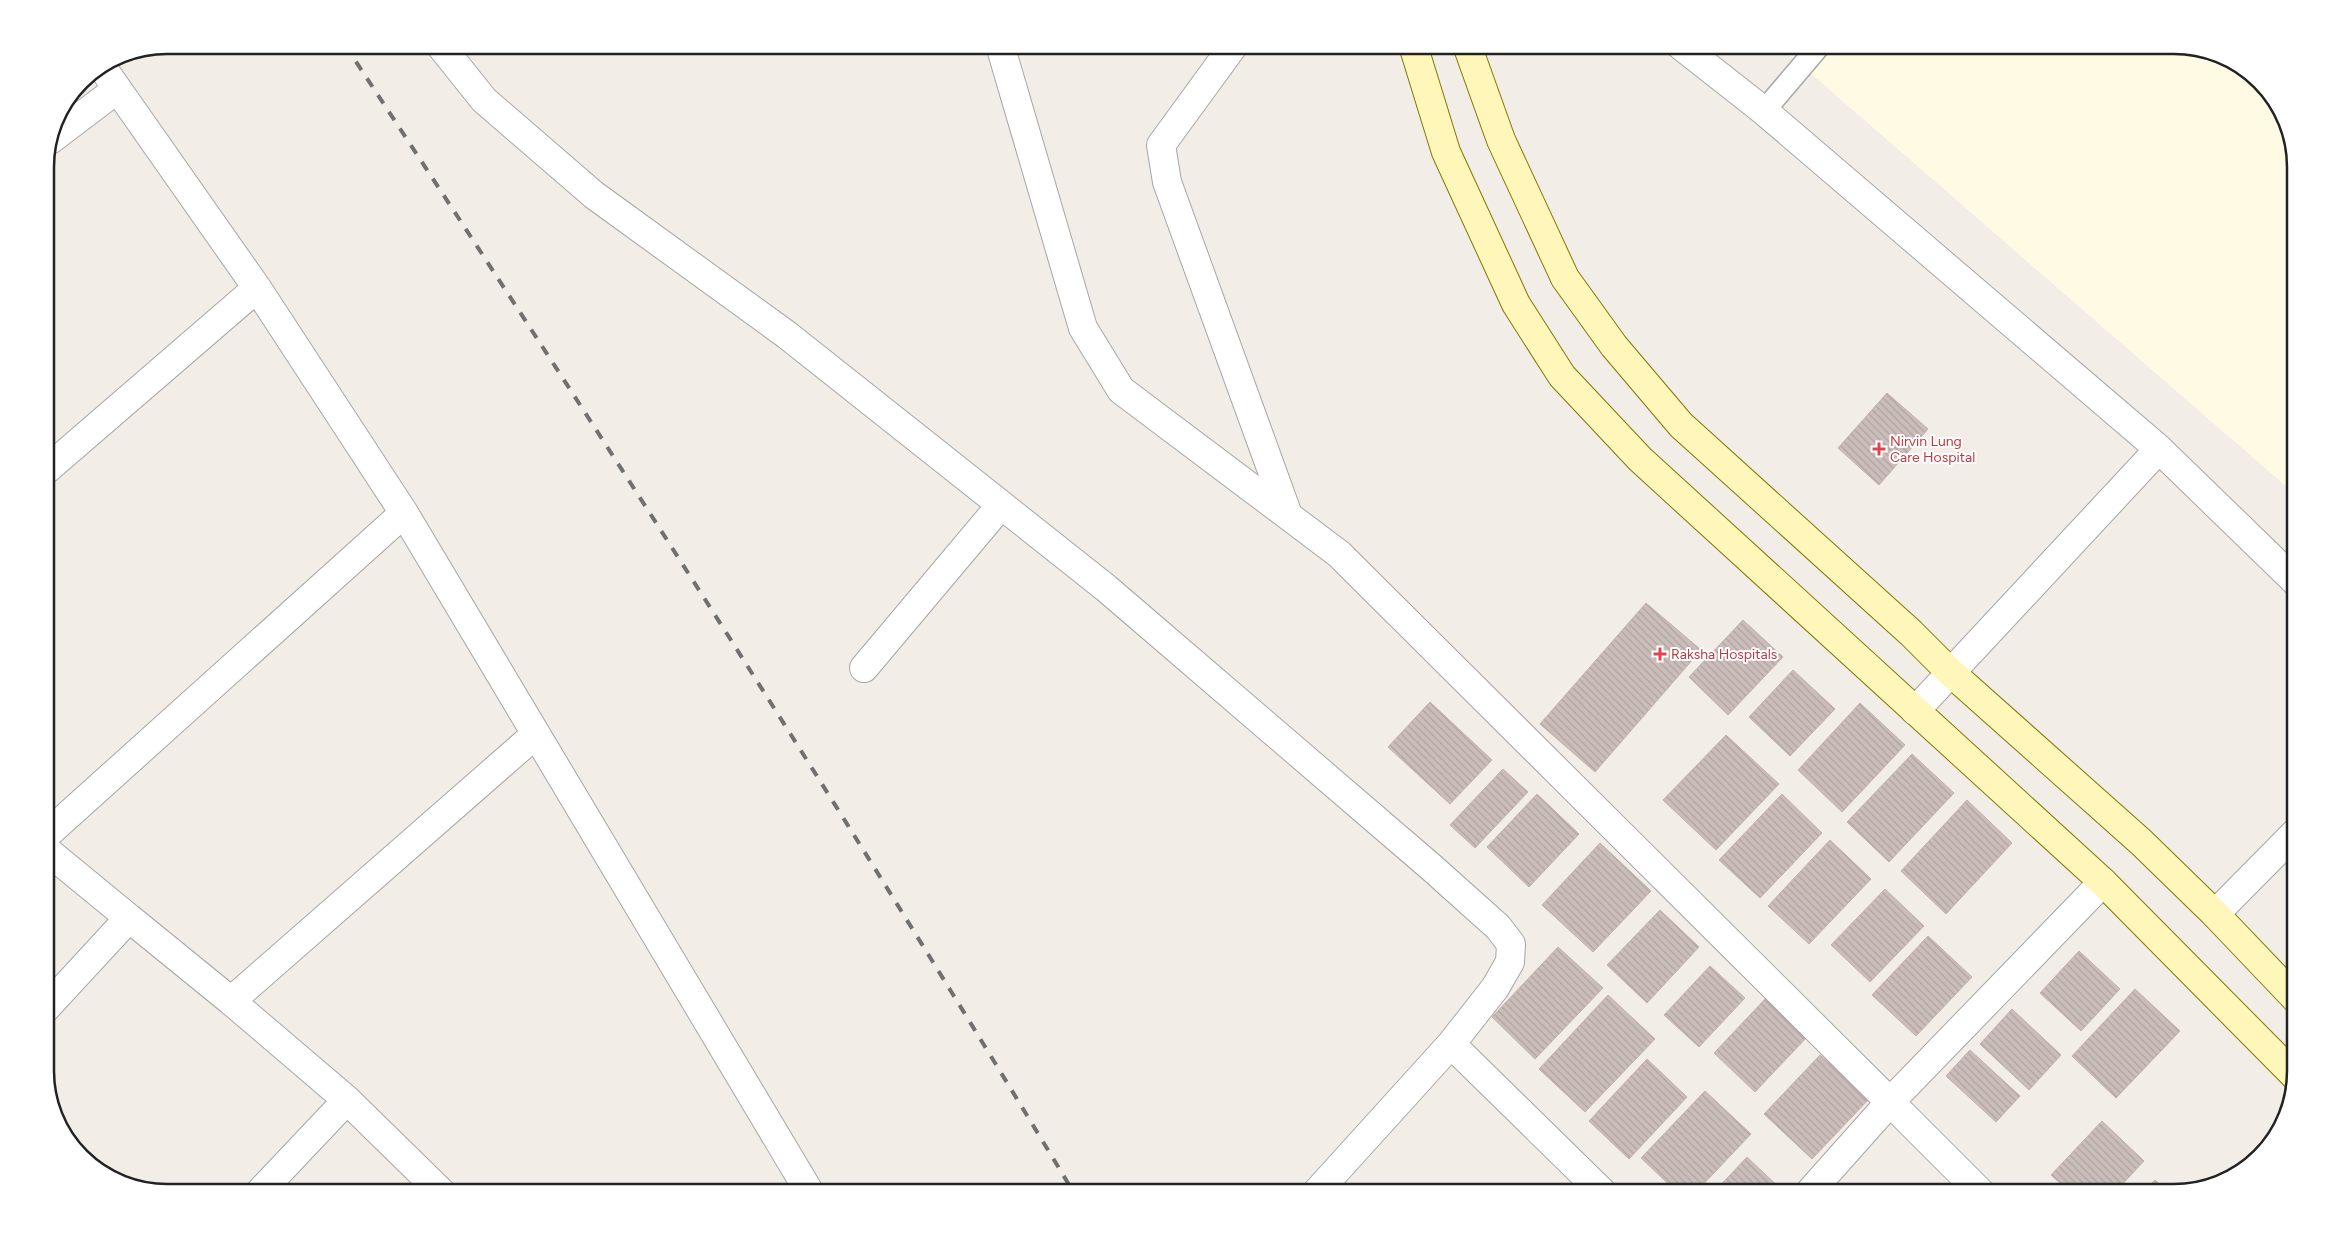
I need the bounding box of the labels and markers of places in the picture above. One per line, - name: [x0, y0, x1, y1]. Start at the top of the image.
- place label: Nirvin Lung Care Hospital: [1890, 433, 1975, 466]
- marker: Nirvin Lung Care Hospital: [1872, 442, 1886, 456]
- place label: Raksha Hospitals: [1671, 646, 1777, 663]
- marker: Raksha Hospitals: [1653, 647, 1667, 661]

